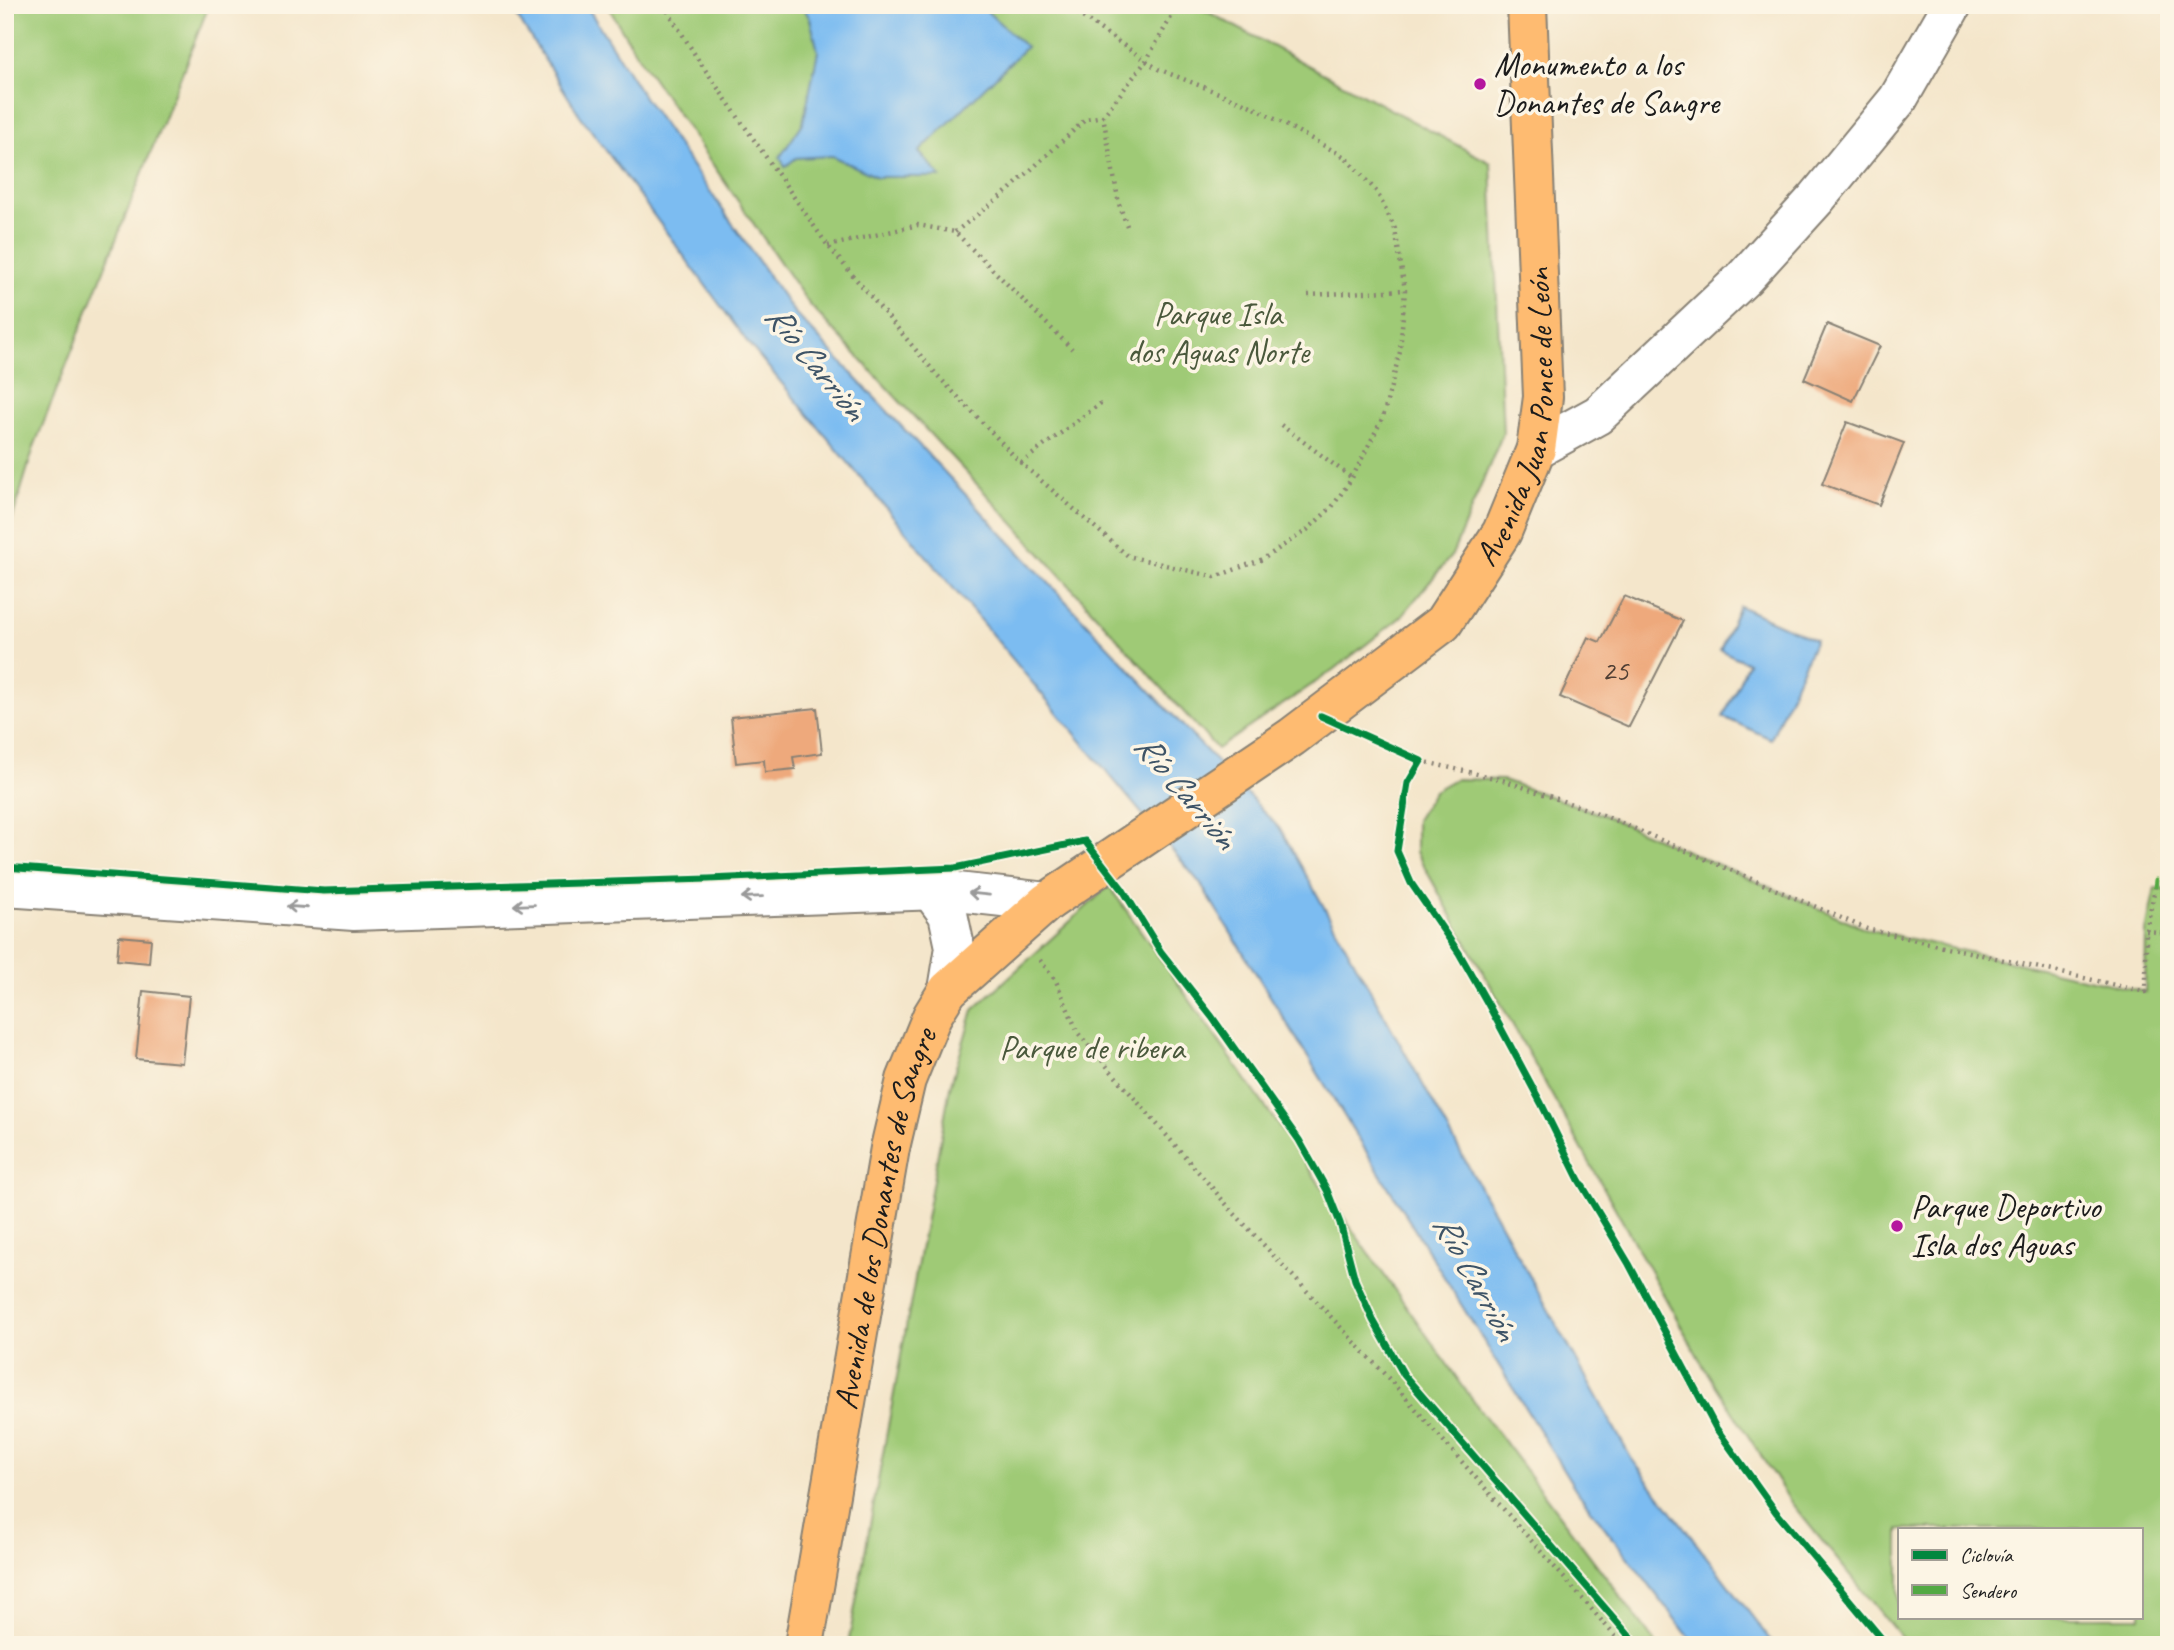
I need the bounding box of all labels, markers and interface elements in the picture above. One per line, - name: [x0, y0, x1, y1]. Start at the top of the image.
- place label: Monumento a los Donantes de Sangre: [1494, 44, 1721, 124]
- marker: Monumento a los Donantes de Sangre: [1472, 76, 1488, 92]
- street label: Avenida Juan Ponce de León: [1465, 266, 1564, 573]
- park label: Parque Isla dos Aguas Norte: [1127, 293, 1311, 373]
- water label: Río Carrión: [756, 295, 878, 431]
- house number: 25: [1602, 651, 1630, 689]
- water label: Río Carrión: [1125, 724, 1249, 859]
- one-way arrow: [968, 887, 991, 900]
- one-way arrow: [740, 891, 763, 904]
- one-way arrow: [513, 899, 536, 912]
- one-way arrow: [286, 900, 309, 913]
- street label: Avenida de los Donantes de Sangre: [824, 1020, 947, 1412]
- park label: Parque de ribera: [1000, 1027, 1187, 1069]
- place label: Parque Deportivo Isla dos Aguas: [1911, 1186, 2103, 1266]
- water label: Río Carrión: [1423, 1206, 1530, 1350]
- marker: Parque Deportivo Isla dos Aguas: [1889, 1218, 1905, 1234]
- legend: [1898, 1528, 2142, 1618]
- text: Ciclovía: [1960, 1542, 2014, 1568]
- text: Sendero: [1960, 1578, 2018, 1604]

